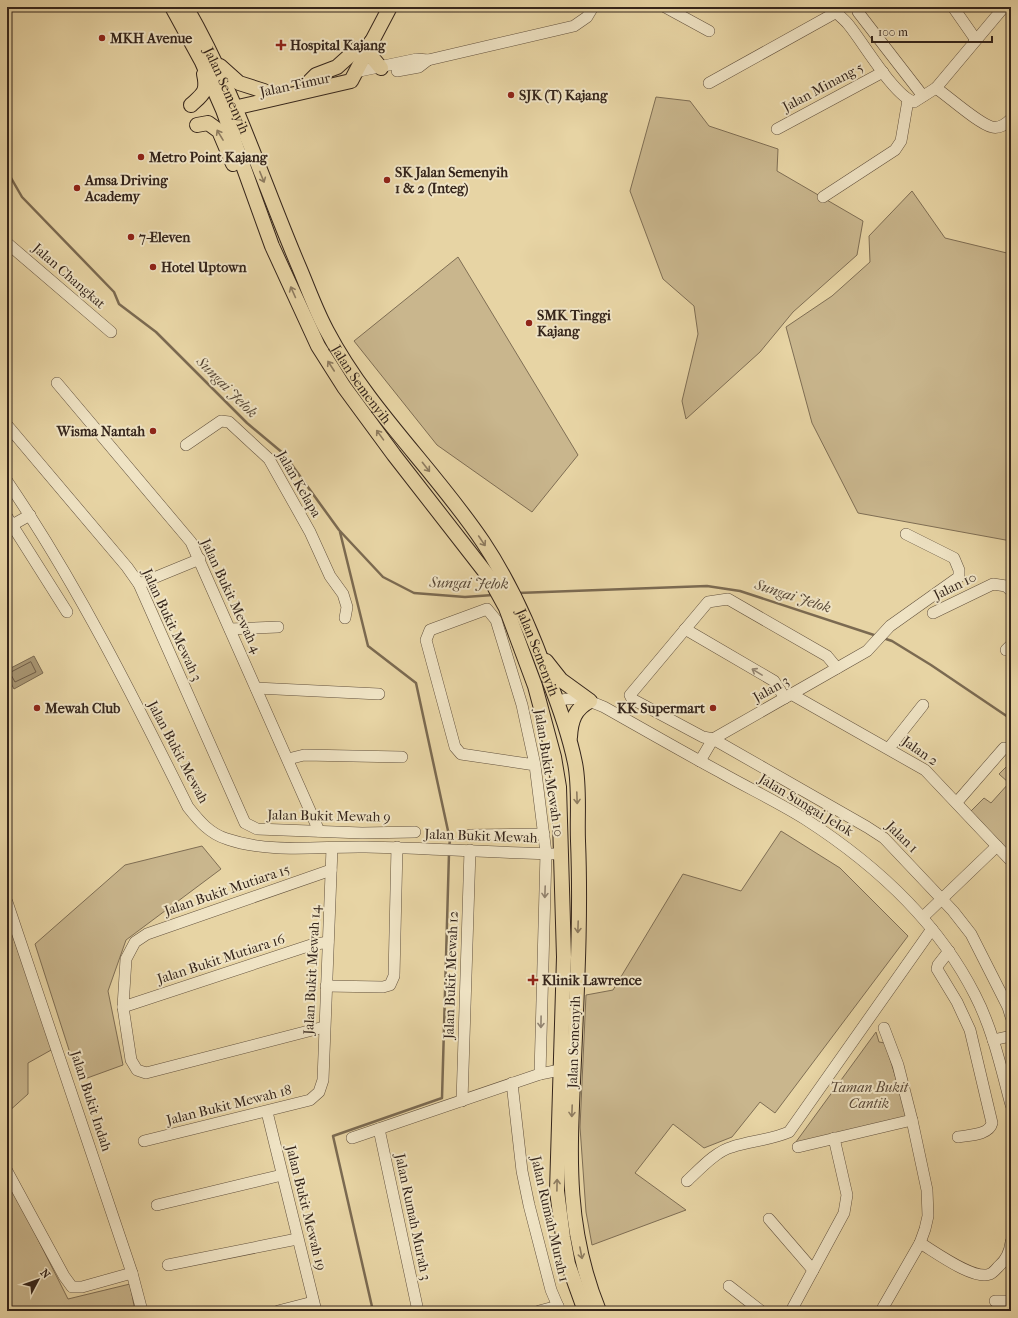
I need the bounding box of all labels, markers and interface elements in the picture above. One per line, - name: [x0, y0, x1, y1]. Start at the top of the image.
- scale bar: [872, 18, 992, 44]
- text: 100 m: [878, 25, 908, 39]
- place label: MKH Avenue: [109, 30, 192, 47]
- marker: MKH Avenue: [97, 33, 107, 43]
- place label: Hospital Kajang: [290, 37, 386, 54]
- marker: Hospital Kajang: [275, 39, 287, 51]
- street label: Jalan Semenyih: [200, 43, 253, 136]
- street label: Jalan Minang 5: [779, 59, 866, 116]
- street label: Jalan Timur: [257, 69, 332, 101]
- place label: SJK (T) Kajang: [519, 87, 608, 104]
- marker: SJK (T) Kajang: [506, 90, 516, 100]
- one-way arrow: [215, 129, 223, 141]
- place label: Metro Point Kajang: [148, 149, 268, 166]
- marker: Metro Point Kajang: [136, 152, 146, 162]
- place label: SK Jalan Semenyih 1 & 2 (Integ): [395, 164, 509, 197]
- one-way arrow: [258, 171, 266, 183]
- place label: Amsa Driving Academy: [84, 172, 168, 205]
- marker: SK Jalan Semenyih 1 & 2 (Integ): [382, 175, 392, 185]
- marker: Amsa Driving Academy: [72, 183, 82, 193]
- place label: 7-Eleven: [138, 229, 191, 246]
- marker: 7-Eleven: [126, 232, 136, 242]
- street label: Jalan Changkat: [28, 239, 109, 312]
- place label: Hotel Uptown: [161, 259, 247, 276]
- marker: Hotel Uptown: [148, 262, 158, 272]
- one-way arrow: [288, 287, 296, 299]
- place label: SMK Tinggi Kajang: [537, 307, 612, 340]
- marker: SMK Tinggi Kajang: [524, 318, 534, 328]
- street label: Jalan Semenyih: [327, 341, 395, 427]
- water label: Sungai Jelok: [192, 352, 262, 422]
- one-way arrow: [327, 361, 335, 372]
- place label: Wisma Nantah: [56, 423, 146, 440]
- marker: Wisma Nantah: [148, 426, 158, 436]
- one-way arrow: [376, 430, 384, 441]
- street label: Jalan Kelapa: [273, 447, 325, 521]
- one-way arrow: [422, 462, 430, 473]
- street label: Jalan Bukit Mewah 4: [197, 535, 265, 657]
- one-way arrow: [478, 535, 486, 546]
- street label: Jalan Bukit Mewah 3: [138, 565, 205, 684]
- street label: Jalan 10: [930, 568, 979, 604]
- water label: Sungai Jelok: [428, 573, 509, 593]
- water label: Sungai Jelok: [752, 575, 834, 617]
- street label: Jalan Semenyih: [512, 605, 563, 698]
- one-way arrow: [751, 667, 763, 675]
- street label: Jalan 3: [749, 672, 792, 707]
- street label: Jalan Bukit Mewah: [143, 697, 212, 806]
- place label: Mewah Club: [44, 700, 121, 717]
- place label: KK Supermart: [617, 700, 706, 717]
- marker: Mewah Club: [32, 703, 42, 713]
- marker: KK Supermart: [708, 703, 718, 713]
- street label: Jalan Bukit Mewah 10: [530, 707, 567, 838]
- street label: Jalan 2: [898, 732, 941, 769]
- street label: Jalan Sungai Jelok: [755, 770, 857, 840]
- one-way arrow: [573, 791, 580, 804]
- street label: Jalan Bukit Mewah 9: [266, 806, 391, 826]
- street label: Jalan 1: [882, 817, 922, 856]
- street label: Jalan Bukit Mewah: [423, 825, 538, 846]
- street label: Jalan Bukit Mutiara 15: [161, 861, 292, 920]
- one-way arrow: [541, 885, 549, 898]
- street label: Jalan Bukit Mewah 14: [300, 904, 324, 1036]
- street label: Jalan Bukit Mewah 12: [440, 911, 462, 1040]
- one-way arrow: [574, 920, 582, 933]
- street label: Jalan Bukit Mutiara 16: [154, 930, 287, 988]
- place label: Klinik Lawrence: [542, 972, 642, 989]
- marker: Klinik Lawrence: [527, 974, 539, 986]
- street label: Jalan Semenyih: [564, 995, 584, 1090]
- one-way arrow: [537, 1015, 545, 1028]
- street label: Jalan Bukit Indah: [66, 1048, 115, 1154]
- park label: Taman Bukit Cantik: [830, 1079, 909, 1112]
- street label: Jalan Bukit Mewah 18: [164, 1081, 293, 1129]
- one-way arrow: [568, 1104, 576, 1117]
- street label: Jalan Bukit Mewah 19: [282, 1143, 330, 1272]
- street label: Jalan Rumah Murah 3: [391, 1151, 435, 1282]
- street label: Jalan Rumah Murah 1: [527, 1153, 573, 1284]
- one-way arrow: [554, 1179, 561, 1192]
- one-way arrow: [577, 1246, 585, 1259]
- north arrow: [18, 1260, 58, 1300]
- text: N: [38, 1266, 53, 1282]

